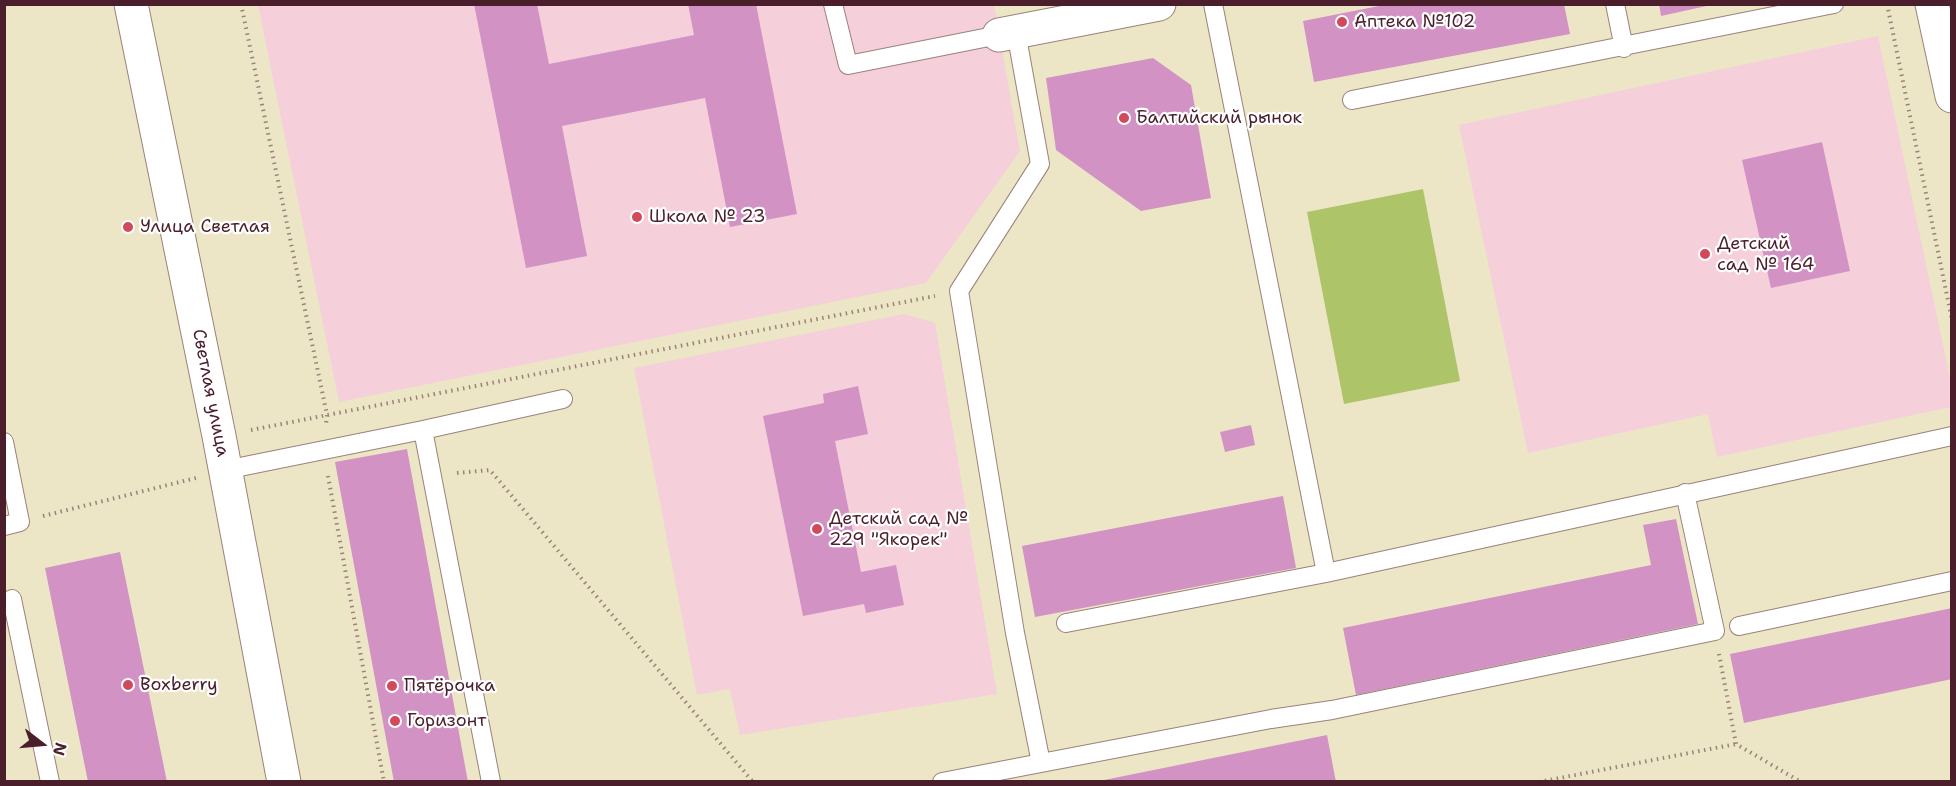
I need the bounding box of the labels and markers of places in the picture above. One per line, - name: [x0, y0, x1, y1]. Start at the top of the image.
- place label: Аптека №102: [1354, 11, 1475, 33]
- marker: Аптека №102: [1335, 15, 1349, 29]
- place label: Балтийский рынок: [1136, 107, 1302, 129]
- marker: Балтийский рынок: [1117, 111, 1131, 125]
- place label: Школа № 23: [649, 206, 766, 228]
- marker: Школа № 23: [630, 210, 644, 224]
- place label: Улица Светлая: [140, 216, 270, 238]
- marker: Улица Светлая: [121, 220, 135, 234]
- place label: Детский сад № 164: [1717, 233, 1814, 276]
- marker: Детский сад № 164: [1698, 247, 1712, 261]
- place label: Детский сад № 229 "Якорек": [829, 508, 968, 550]
- marker: Детский сад № 229 "Якорек": [810, 522, 824, 536]
- place label: Boxberry: [140, 674, 218, 696]
- place label: Пятёрочка: [404, 675, 495, 697]
- marker: Boxberry: [121, 678, 135, 692]
- marker: Пятёрочка: [385, 679, 399, 693]
- place label: Горизонт: [407, 710, 486, 732]
- marker: Горизонт: [388, 714, 402, 728]

